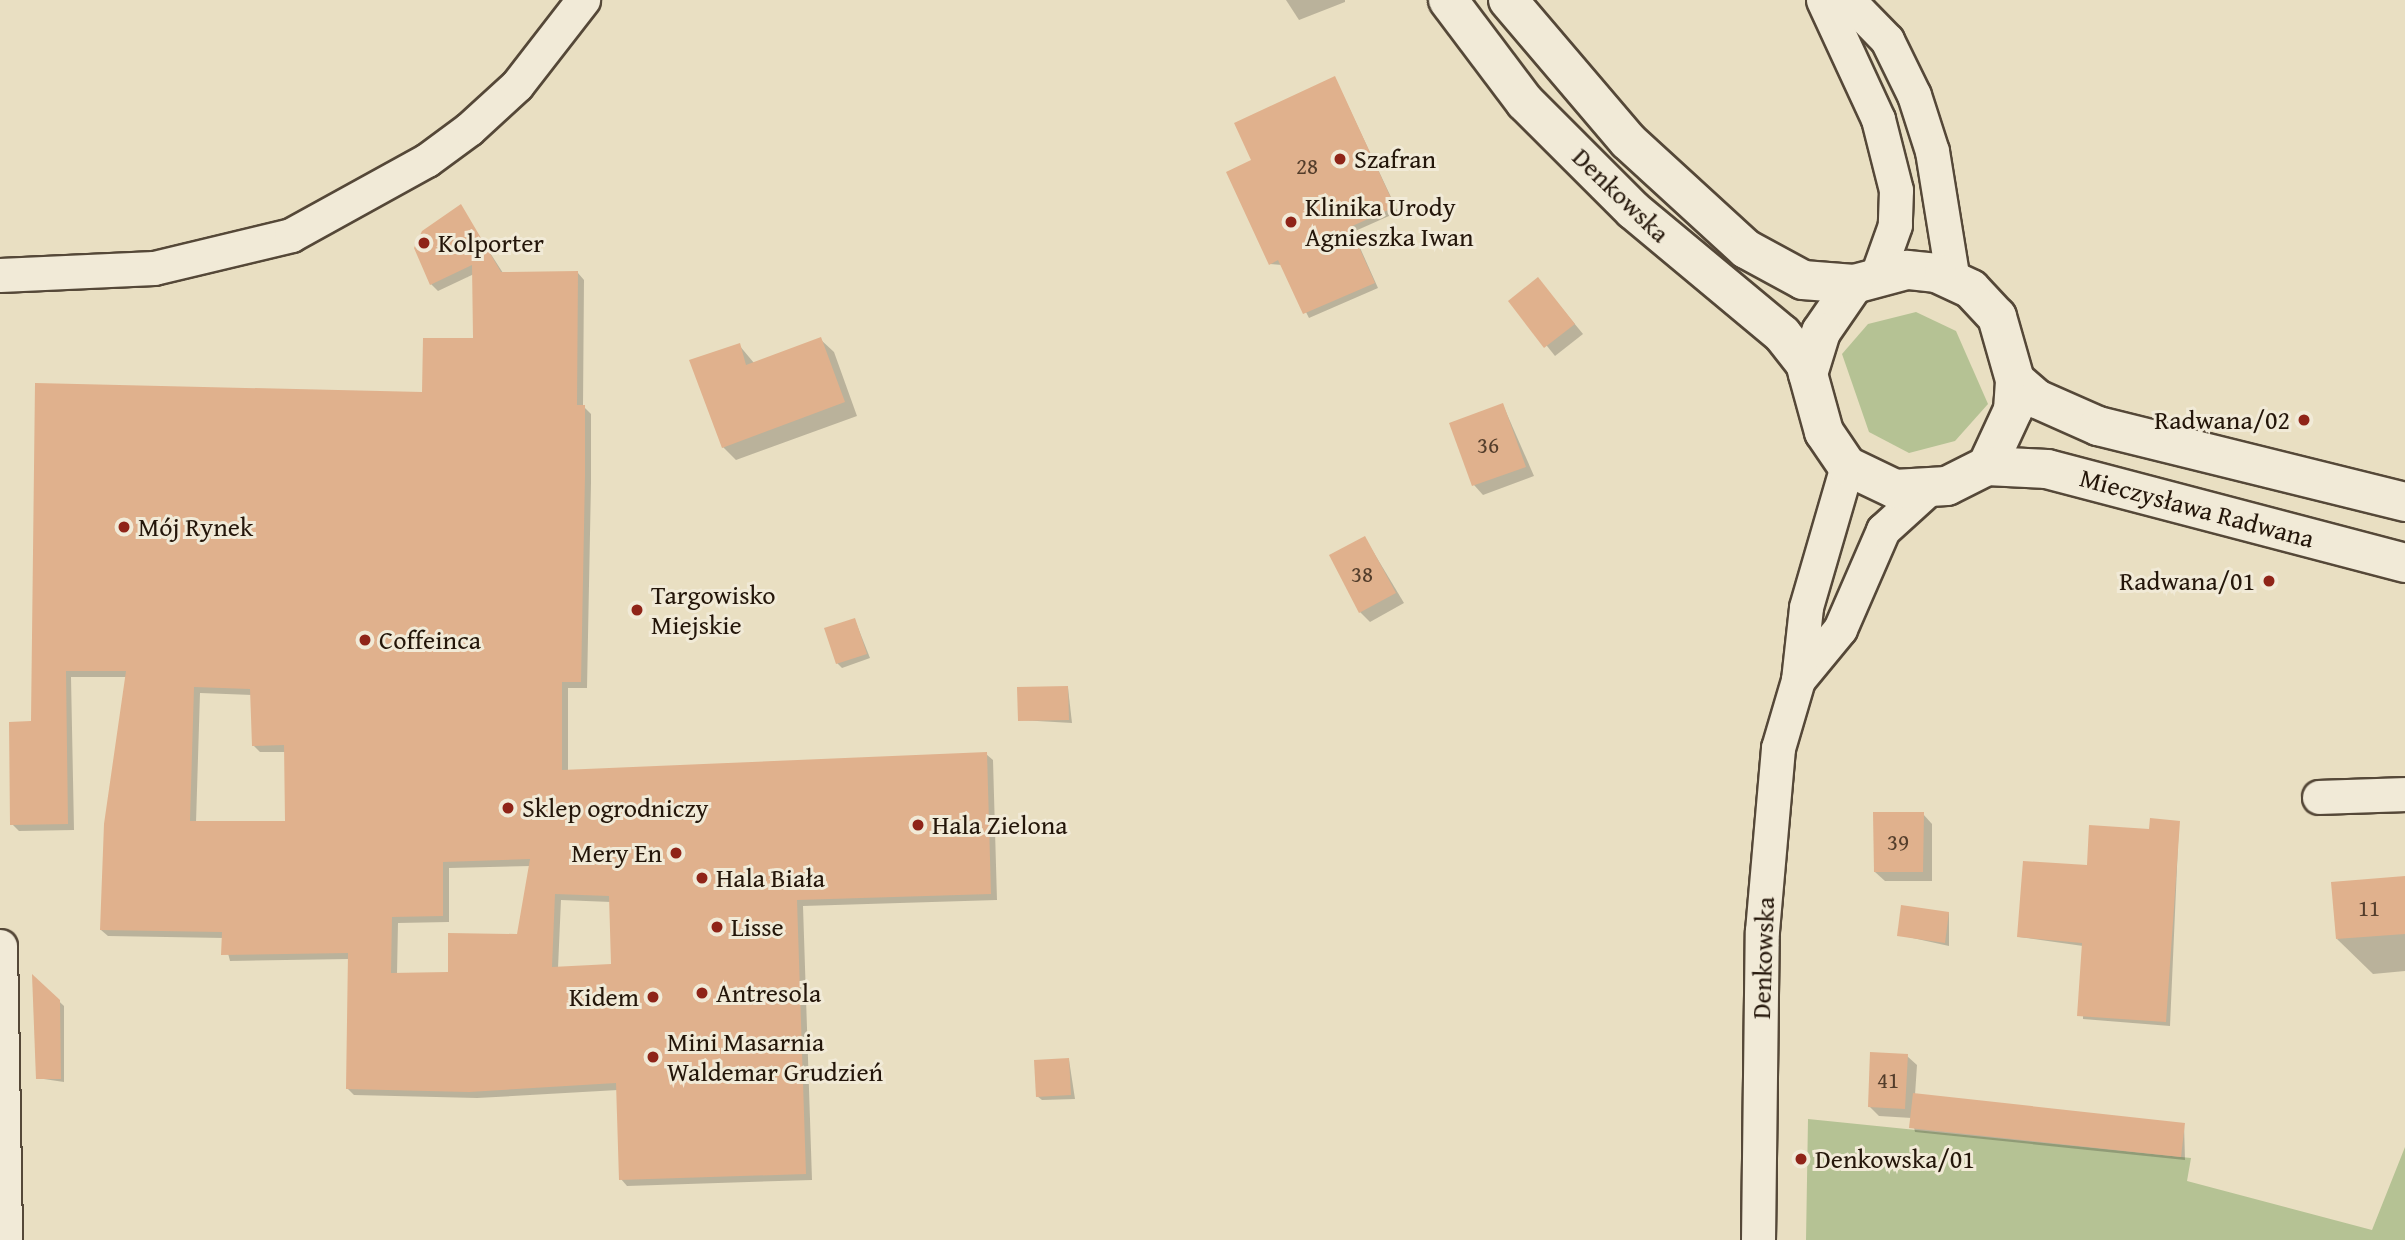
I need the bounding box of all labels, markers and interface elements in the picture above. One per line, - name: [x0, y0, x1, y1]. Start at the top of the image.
- street label: Denkowska: [1566, 141, 1676, 249]
- place label: Szafran: [1354, 143, 1436, 175]
- marker: Szafran: [1332, 151, 1348, 167]
- house number: 28: [1296, 152, 1318, 180]
- place label: Klinika Urody Agnieszka Iwan: [1305, 191, 1474, 252]
- marker: Klinika Urody Agnieszka Iwan: [1283, 214, 1299, 230]
- place label: Kolporter: [438, 227, 544, 259]
- marker: Kolporter: [416, 235, 432, 251]
- place label: Radwana/02: [2154, 404, 2290, 436]
- marker: Radwana/02: [2296, 412, 2312, 428]
- house number: 36: [1477, 431, 1499, 459]
- street label: Mieczysława Radwana: [2077, 462, 2317, 554]
- place label: Mój Rynek: [138, 511, 253, 543]
- marker: Mój Rynek: [116, 519, 132, 535]
- house number: 38: [1351, 560, 1373, 588]
- place label: Radwana/01: [2119, 565, 2255, 597]
- marker: Radwana/01: [2261, 573, 2277, 589]
- place label: Targowisko Miejskie: [651, 579, 775, 640]
- marker: Targowisko Miejskie: [629, 602, 645, 618]
- place label: Coffeinca: [379, 624, 481, 656]
- marker: Coffeinca: [357, 632, 373, 648]
- place label: Sklep ogrodniczy: [522, 792, 709, 824]
- marker: Sklep ogrodniczy: [500, 800, 516, 816]
- place label: Hala Zielona: [932, 809, 1068, 841]
- marker: Hala Zielona: [910, 817, 926, 833]
- house number: 39: [1887, 828, 1909, 856]
- place label: Mery En: [571, 837, 662, 869]
- marker: Mery En: [668, 845, 684, 861]
- place label: Hala Biała: [716, 862, 825, 894]
- marker: Hala Biała: [694, 870, 710, 886]
- house number: 11: [2358, 894, 2380, 922]
- street label: Denkowska: [1745, 896, 1781, 1020]
- place label: Lisse: [731, 911, 784, 943]
- marker: Lisse: [709, 919, 725, 935]
- place label: Antresola: [716, 977, 821, 1009]
- place label: Kidem: [569, 981, 639, 1013]
- marker: Antresola: [694, 985, 710, 1001]
- marker: Kidem: [645, 989, 661, 1005]
- place label: Mini Masarnia Waldemar Grudzień: [667, 1026, 883, 1088]
- marker: Mini Masarnia Waldemar Grudzień: [645, 1049, 661, 1065]
- house number: 41: [1877, 1066, 1899, 1094]
- place label: Denkowska/01: [1815, 1143, 1975, 1175]
- marker: Denkowska/01: [1793, 1151, 1809, 1167]

